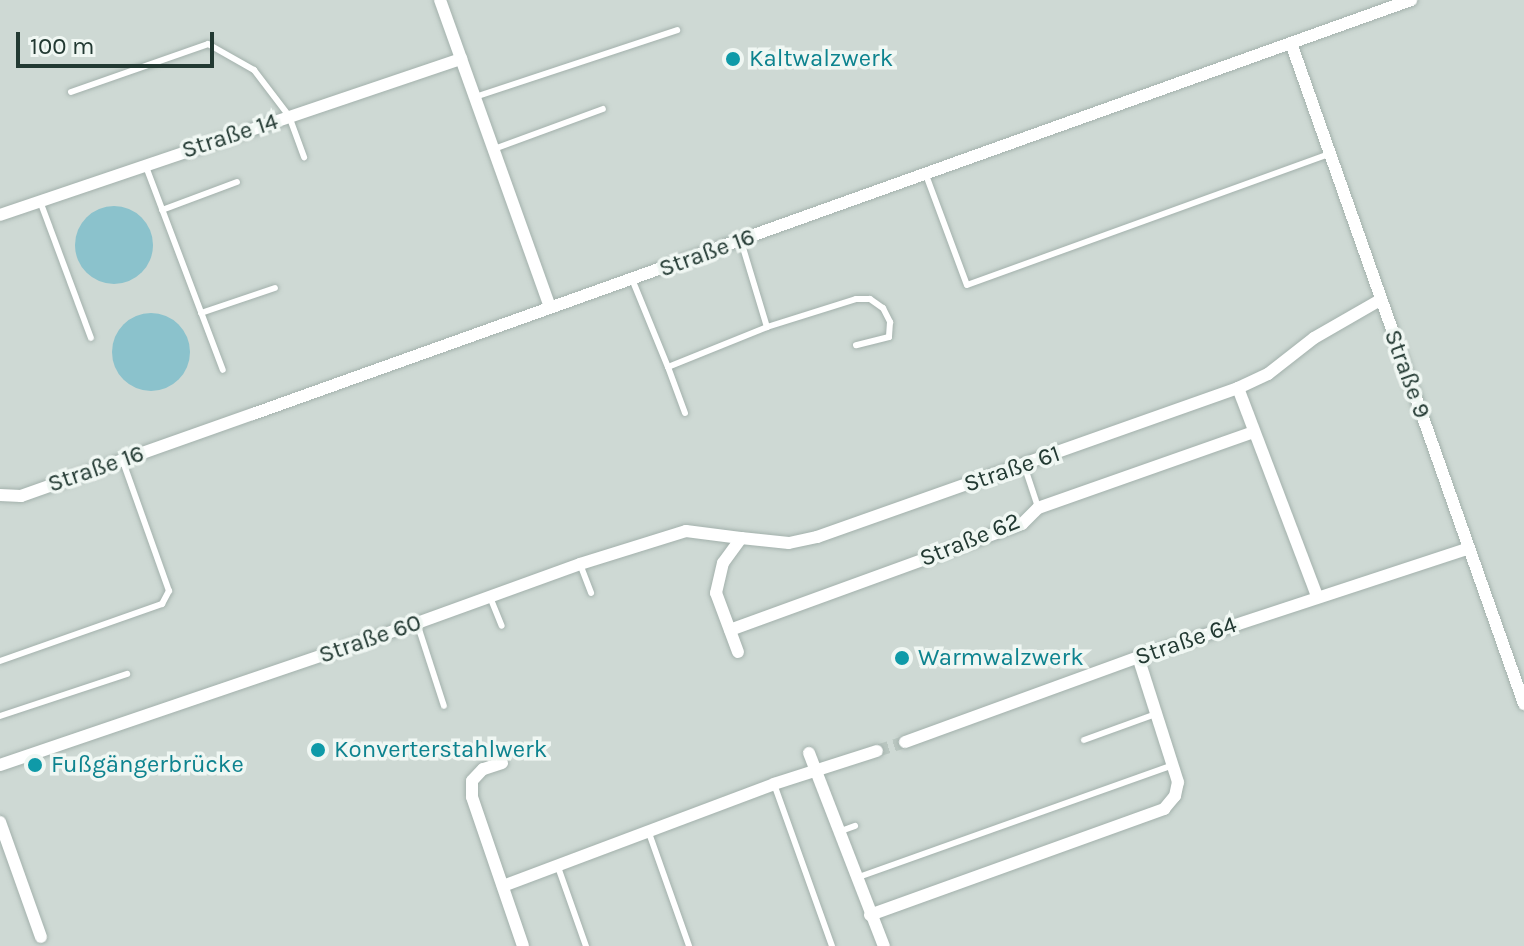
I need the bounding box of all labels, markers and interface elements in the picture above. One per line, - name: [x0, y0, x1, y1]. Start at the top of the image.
- scale bar: [20, 16, 218, 66]
- text: 100 m: [30, 32, 95, 60]
- place label: Kaltwalzwerk: [749, 45, 893, 73]
- marker: Kaltwalzwerk: [724, 50, 742, 68]
- street label: Straße 14: [178, 107, 282, 165]
- street label: Straße 16: [655, 222, 759, 284]
- street label: Straße 9: [1378, 326, 1436, 422]
- street label: Straße 16: [44, 439, 148, 499]
- street label: Straße 61: [960, 439, 1064, 499]
- street label: Straße 62: [916, 507, 1024, 573]
- street label: Straße 60: [315, 608, 425, 670]
- street label: Straße 64: [1132, 610, 1240, 672]
- place label: Warmwalzwerk: [918, 644, 1084, 672]
- marker: Warmwalzwerk: [893, 649, 911, 667]
- place label: Konverterstahlwerk: [334, 736, 547, 764]
- marker: Konverterstahlwerk: [309, 741, 327, 759]
- place label: Fußgängerbrücke: [51, 751, 244, 779]
- marker: Fußgängerbrücke: [26, 756, 44, 774]

